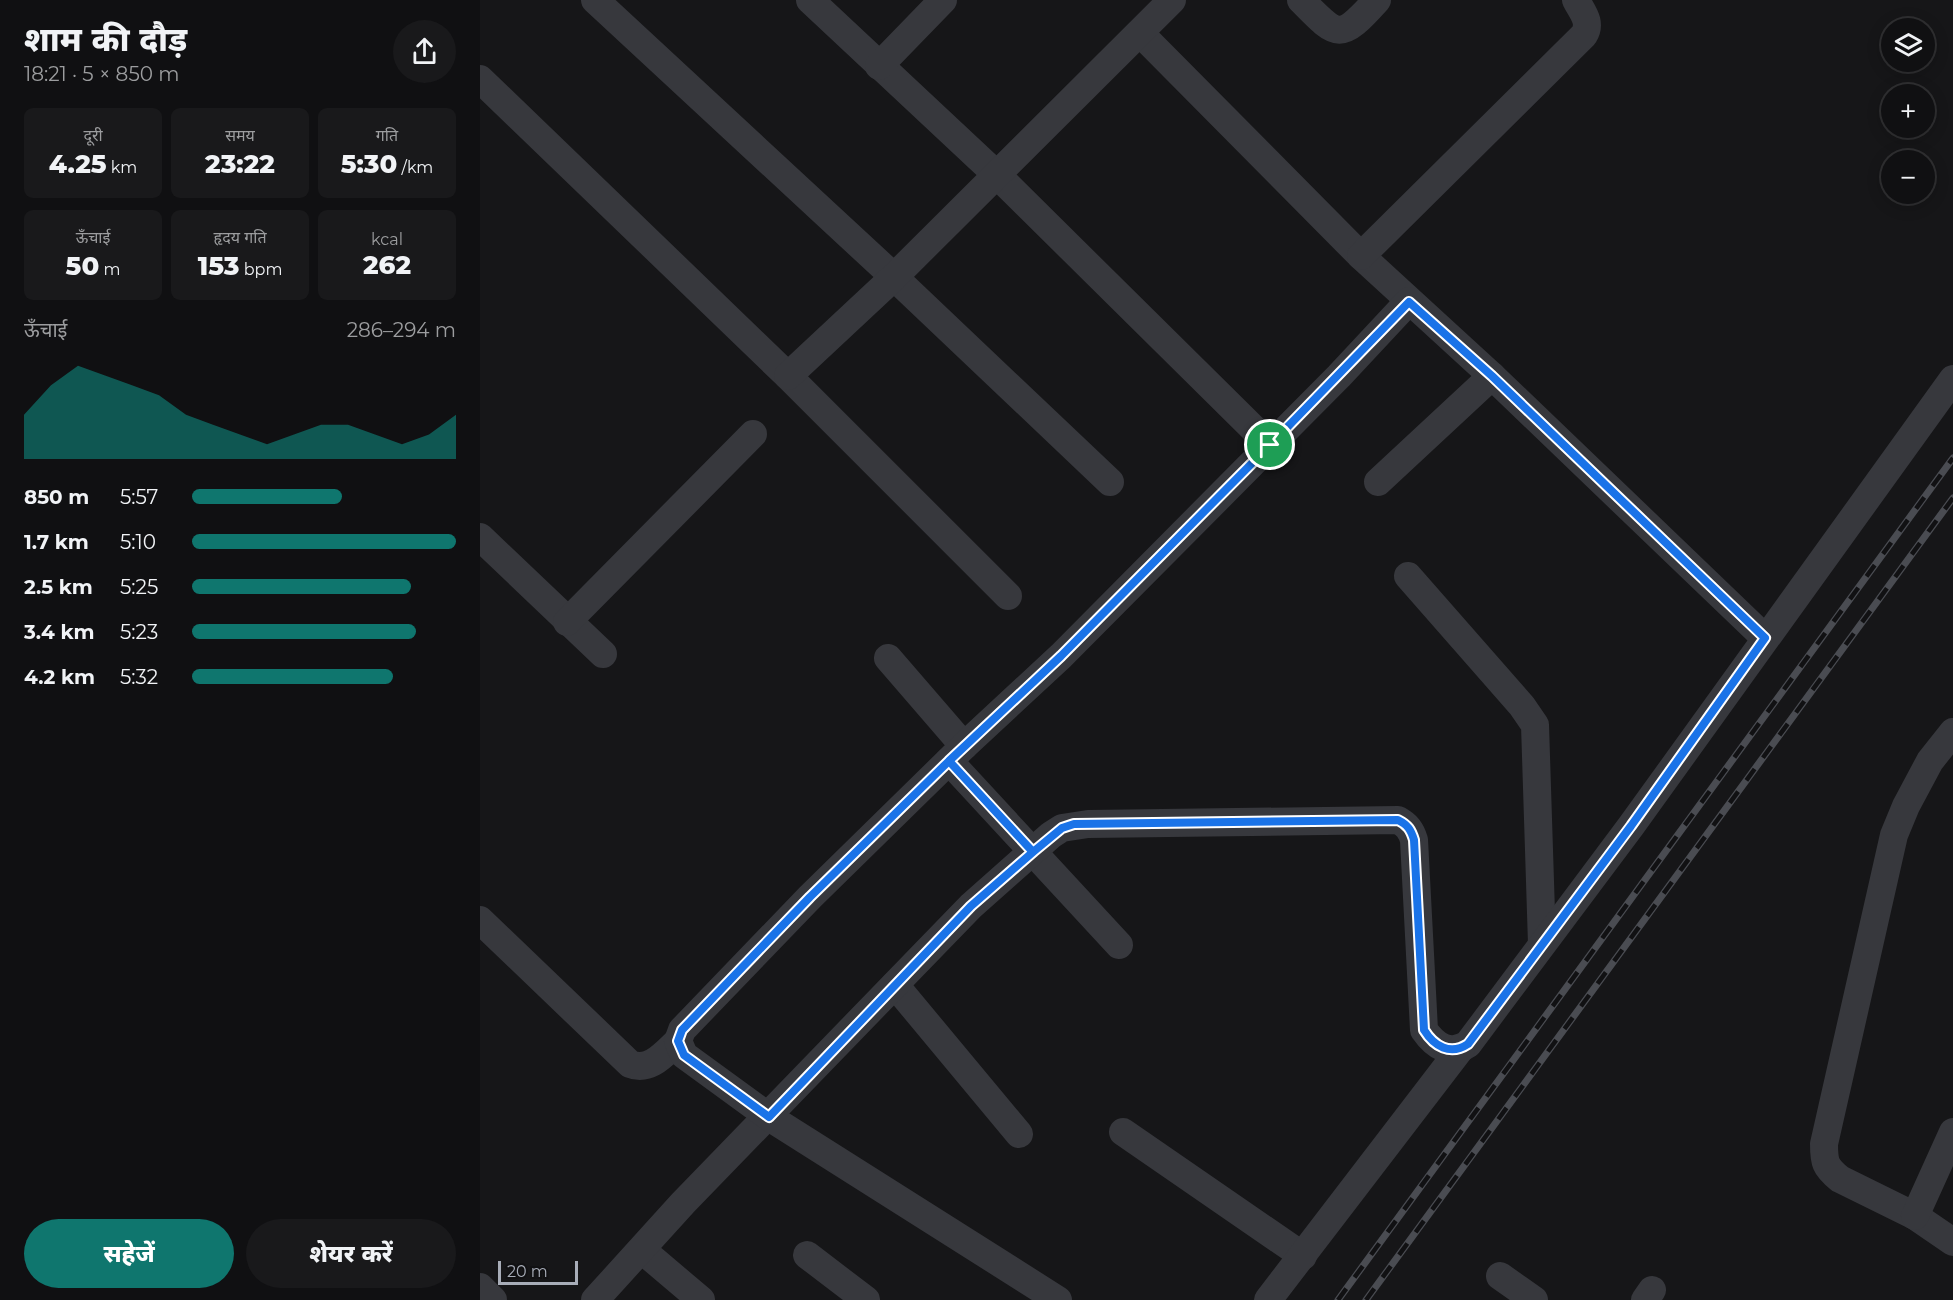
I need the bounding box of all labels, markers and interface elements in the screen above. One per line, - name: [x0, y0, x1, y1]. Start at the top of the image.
- map controls: [1881, 18, 1935, 204]
- button: layers: [1881, 18, 1935, 72]
- text: शाम की दौड़: [24, 19, 187, 59]
- button: share: [393, 20, 456, 83]
- text: 18:21 · 5 × 850 m: [24, 62, 179, 86]
- button: +: [1881, 84, 1935, 138]
- text: दूरी: [83, 126, 103, 145]
- text: समय: [225, 126, 255, 145]
- text: गति: [376, 126, 398, 145]
- text: 4.25: [49, 148, 107, 180]
- text: 23:22: [205, 148, 275, 180]
- text: 5:30: [341, 148, 397, 180]
- button: −: [1881, 150, 1935, 204]
- text: km: [107, 158, 137, 177]
- text: /km: [397, 158, 433, 177]
- text: ऊँचाई: [76, 228, 110, 247]
- text: हृदय गति: [213, 228, 267, 247]
- text: kcal: [371, 230, 403, 249]
- text: 262: [363, 249, 411, 281]
- text: 50: [66, 250, 99, 282]
- text: 153: [198, 250, 240, 282]
- text: m: [99, 260, 120, 279]
- text: bpm: [240, 260, 282, 279]
- text: ऊँचाई: [24, 318, 67, 342]
- text: 286–294 m: [347, 318, 456, 342]
- pin: [1244, 419, 1295, 470]
- icon: arrive: [1253, 428, 1286, 461]
- text: 850 m: [24, 485, 89, 509]
- text: 5:57: [120, 485, 158, 509]
- text: 1.7 km: [24, 530, 89, 554]
- text: 5:10: [120, 530, 156, 554]
- text: 2.5 km: [24, 575, 93, 599]
- text: 5:25: [120, 575, 158, 599]
- text: 3.4 km: [24, 620, 95, 644]
- text: 5:23: [120, 620, 158, 644]
- text: 4.2 km: [24, 665, 95, 689]
- text: 5:32: [120, 665, 158, 689]
- button: सहेजें: [24, 1219, 234, 1288]
- button: शेयर करें: [246, 1219, 456, 1288]
- scale bar: [498, 1258, 578, 1286]
- text: 20 m: [507, 1262, 548, 1281]

